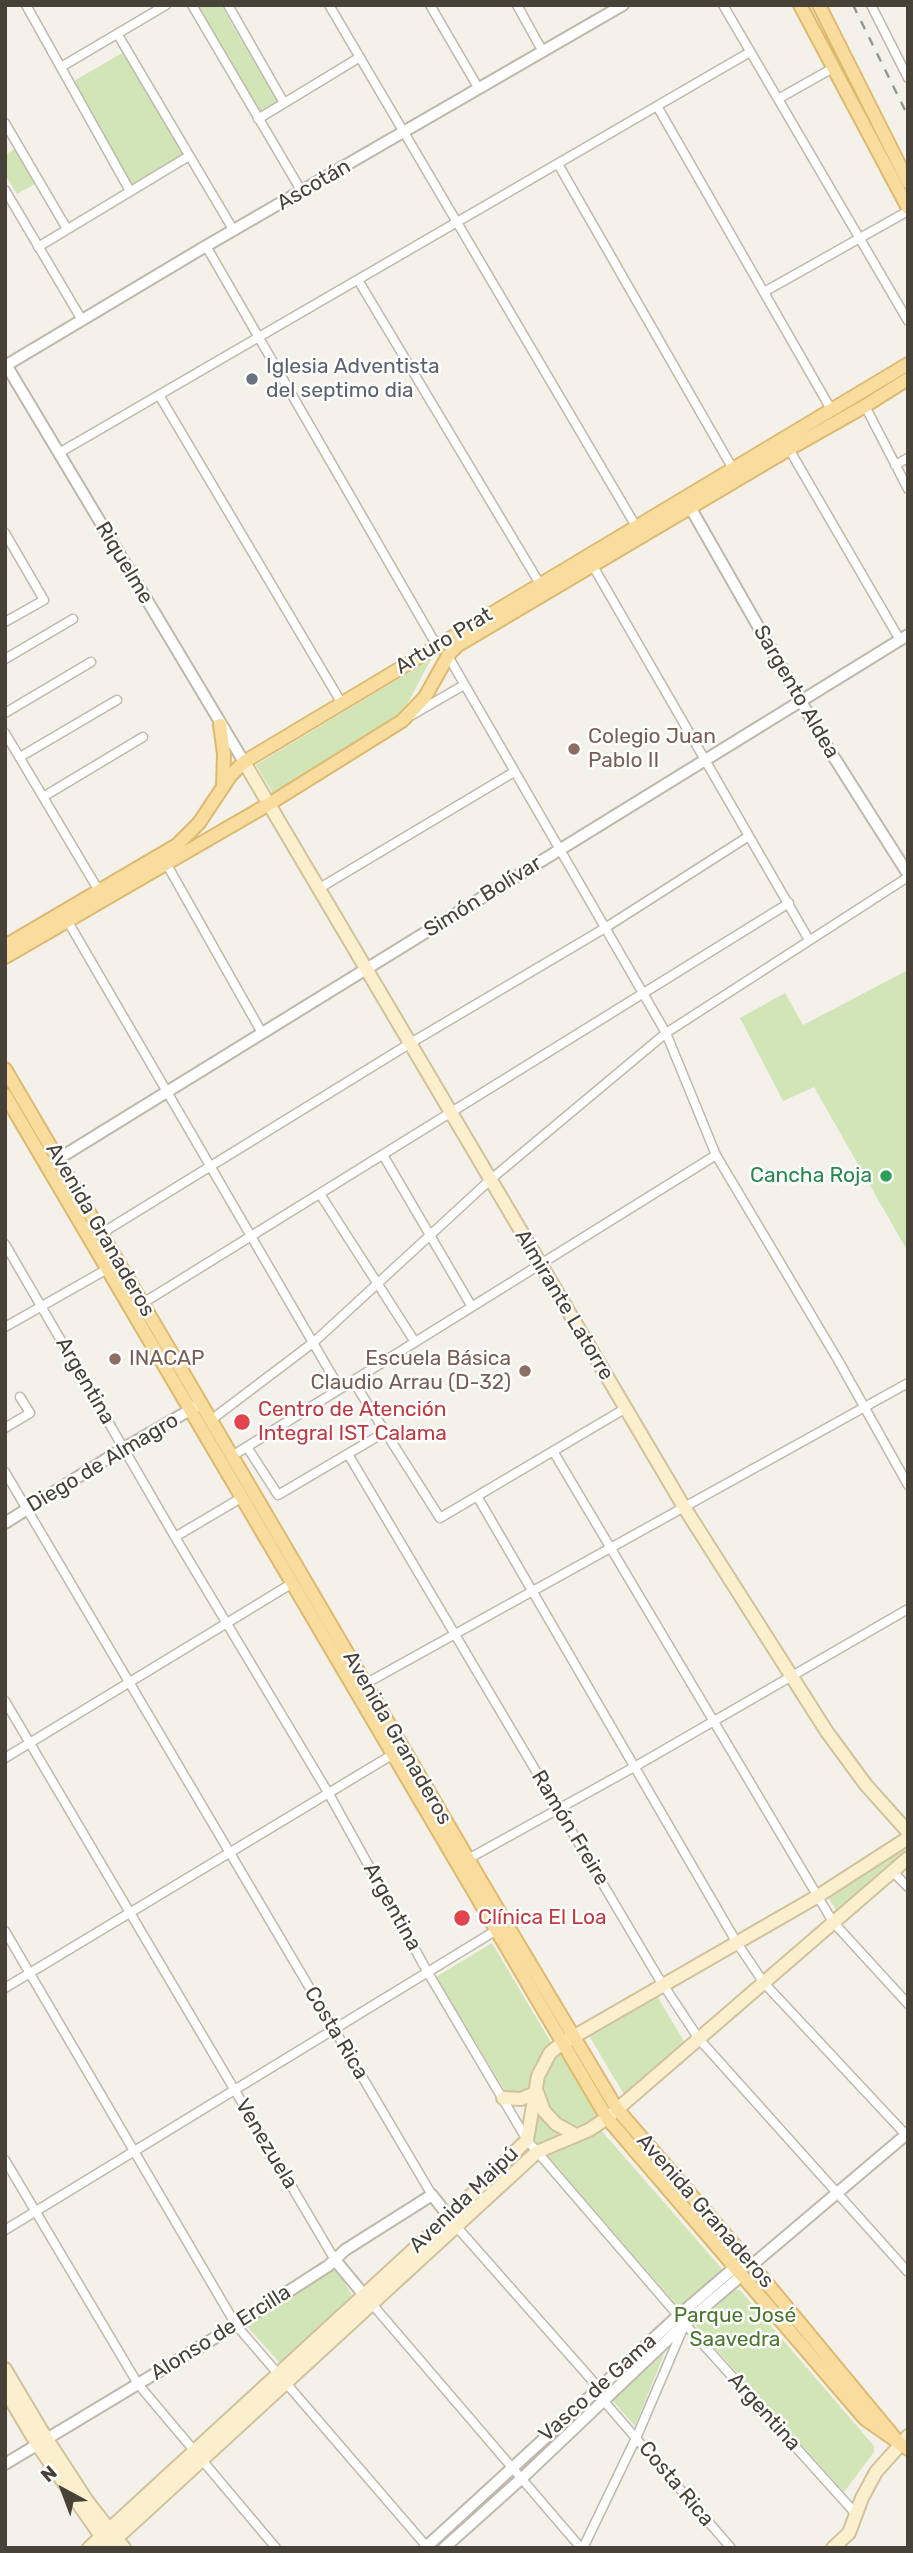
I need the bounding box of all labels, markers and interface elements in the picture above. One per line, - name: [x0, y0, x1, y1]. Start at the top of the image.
- street label: Ascotán: [273, 154, 355, 216]
- place label: Iglesia Adventista del septimo dia: [266, 354, 439, 404]
- marker: Iglesia Adventista del septimo dia: [244, 371, 260, 387]
- street label: Riquelme: [90, 517, 158, 609]
- street label: Arturo Prat: [391, 602, 497, 680]
- street label: Sargento Aldea: [748, 621, 844, 763]
- place label: Colegio Juan Pablo II: [588, 724, 716, 774]
- marker: Colegio Juan Pablo II: [566, 741, 582, 757]
- street label: Simón Bolívar: [420, 851, 546, 943]
- street label: Avenida Granaderos: [40, 1139, 160, 1321]
- place label: Cancha Roja: [750, 1163, 872, 1189]
- marker: Cancha Roja: [878, 1168, 894, 1184]
- street label: Almirante Latorre: [509, 1225, 619, 1385]
- street label: Argentina: [50, 1333, 120, 1429]
- place label: INACAP: [129, 1346, 205, 1372]
- place label: Escuela Básica Claudio Arrau (D-32): [311, 1346, 511, 1396]
- marker: INACAP: [107, 1351, 123, 1367]
- marker: Escuela Básica Claudio Arrau (D-32): [517, 1363, 533, 1379]
- place label: Centro de Atención Integral IST Calama: [258, 1397, 447, 1447]
- street label: Diego de Almagro: [23, 1408, 183, 1518]
- marker: Centro de Atención Integral IST Calama: [232, 1412, 252, 1432]
- street label: Avenida Granaderos: [337, 1647, 457, 1829]
- street label: Ramón Freire: [526, 1766, 614, 1890]
- street label: Argentina: [358, 1859, 426, 1955]
- place label: Clínica El Loa: [478, 1905, 607, 1931]
- marker: Clínica El Loa: [452, 1908, 472, 1928]
- street label: Costa Rica: [298, 1982, 374, 2084]
- street label: Venezuela: [229, 2094, 303, 2194]
- street label: Avenida Granaderos: [631, 2129, 779, 2293]
- street label: Avenida Maipú: [404, 2142, 524, 2258]
- street label: Alonso de Ercilla: [146, 2280, 296, 2386]
- park label: Parque José Saavedra: [674, 2303, 796, 2353]
- street label: Vasco de Gama: [534, 2329, 662, 2447]
- street label: Argentina: [722, 2368, 806, 2456]
- street label: Costa Rica: [633, 2436, 719, 2532]
- north arrow: [28, 2455, 98, 2525]
- text: N: [36, 2461, 62, 2487]

